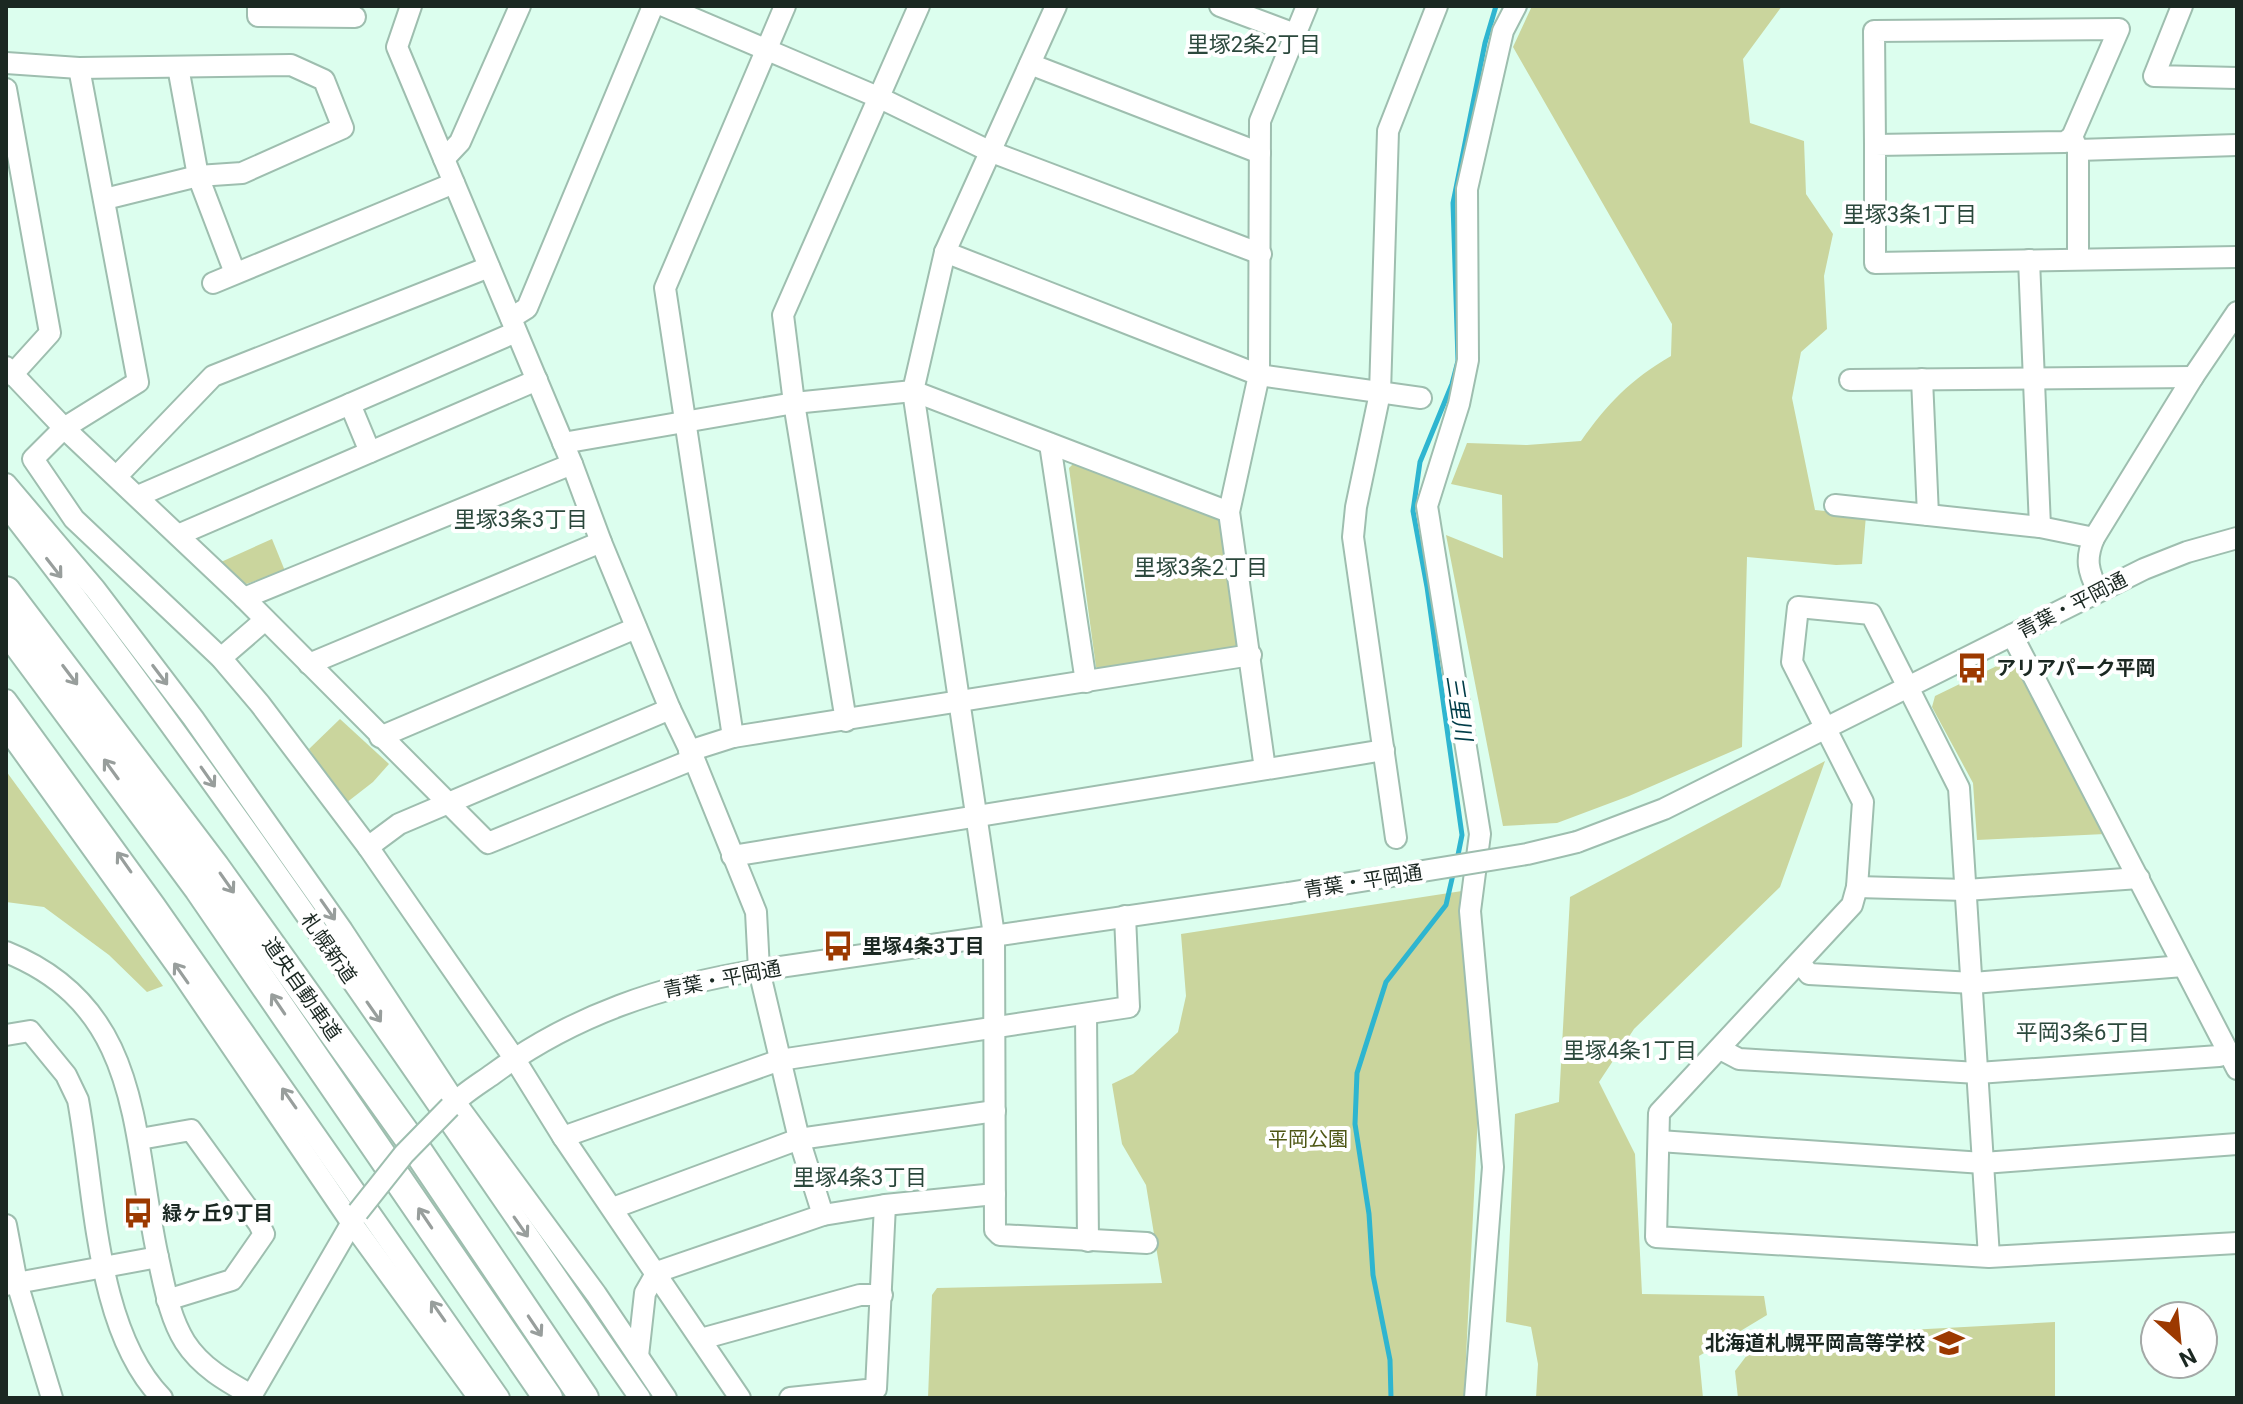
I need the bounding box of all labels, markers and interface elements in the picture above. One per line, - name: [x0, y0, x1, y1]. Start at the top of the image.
- district label: 里塚2条2丁目: [1187, 32, 1321, 57]
- district label: 里塚3条1丁目: [1843, 202, 1977, 227]
- district label: 里塚3条3丁目: [454, 507, 588, 532]
- district label: 里塚3条2丁目: [1134, 555, 1268, 580]
- one-way arrow: [45, 557, 62, 578]
- street label: 青葉・平岡通: [2013, 567, 2131, 643]
- bus stop icon: アリアパーク平岡: [1955, 651, 1989, 685]
- place label: アリアパーク平岡: [1996, 656, 2156, 680]
- one-way arrow: [62, 664, 79, 685]
- one-way arrow: [152, 664, 169, 685]
- water label: 三里川: [1441, 673, 1477, 745]
- one-way arrow: [102, 759, 119, 781]
- one-way arrow: [200, 766, 216, 788]
- one-way arrow: [116, 852, 133, 873]
- street label: 青葉・平岡通: [1302, 860, 1424, 902]
- one-way arrow: [219, 871, 235, 893]
- one-way arrow: [320, 898, 336, 920]
- street label: 札幌新道: [296, 908, 362, 988]
- bus stop icon: 里塚4条3丁目: [821, 929, 855, 963]
- street label: 道央自動車道: [258, 933, 346, 1045]
- place label: 里塚4条3丁目: [862, 934, 985, 958]
- street label: 青葉・平岡通: [661, 956, 783, 1002]
- one-way arrow: [173, 962, 189, 984]
- one-way arrow: [270, 993, 286, 1015]
- one-way arrow: [366, 1001, 382, 1023]
- district label: 平岡3条6丁目: [2016, 1020, 2150, 1045]
- district label: 里塚4条1丁目: [1563, 1038, 1697, 1063]
- one-way arrow: [281, 1087, 297, 1109]
- park label: 平岡公園: [1268, 1127, 1348, 1151]
- district label: 里塚4条3丁目: [793, 1165, 927, 1190]
- bus stop icon: 緑ヶ丘9丁目: [121, 1196, 155, 1230]
- place label: 緑ヶ丘9丁目: [162, 1201, 273, 1225]
- one-way arrow: [417, 1208, 433, 1230]
- one-way arrow: [513, 1215, 529, 1237]
- north arrow: [2139, 1300, 2219, 1380]
- one-way arrow: [430, 1301, 446, 1323]
- one-way arrow: [527, 1314, 543, 1337]
- school or university icon: 北海道札幌平岡高等学校: [1932, 1326, 1966, 1360]
- place label: 北海道札幌平岡高等学校: [1705, 1331, 1925, 1355]
- text: N: [2175, 1343, 2200, 1372]

